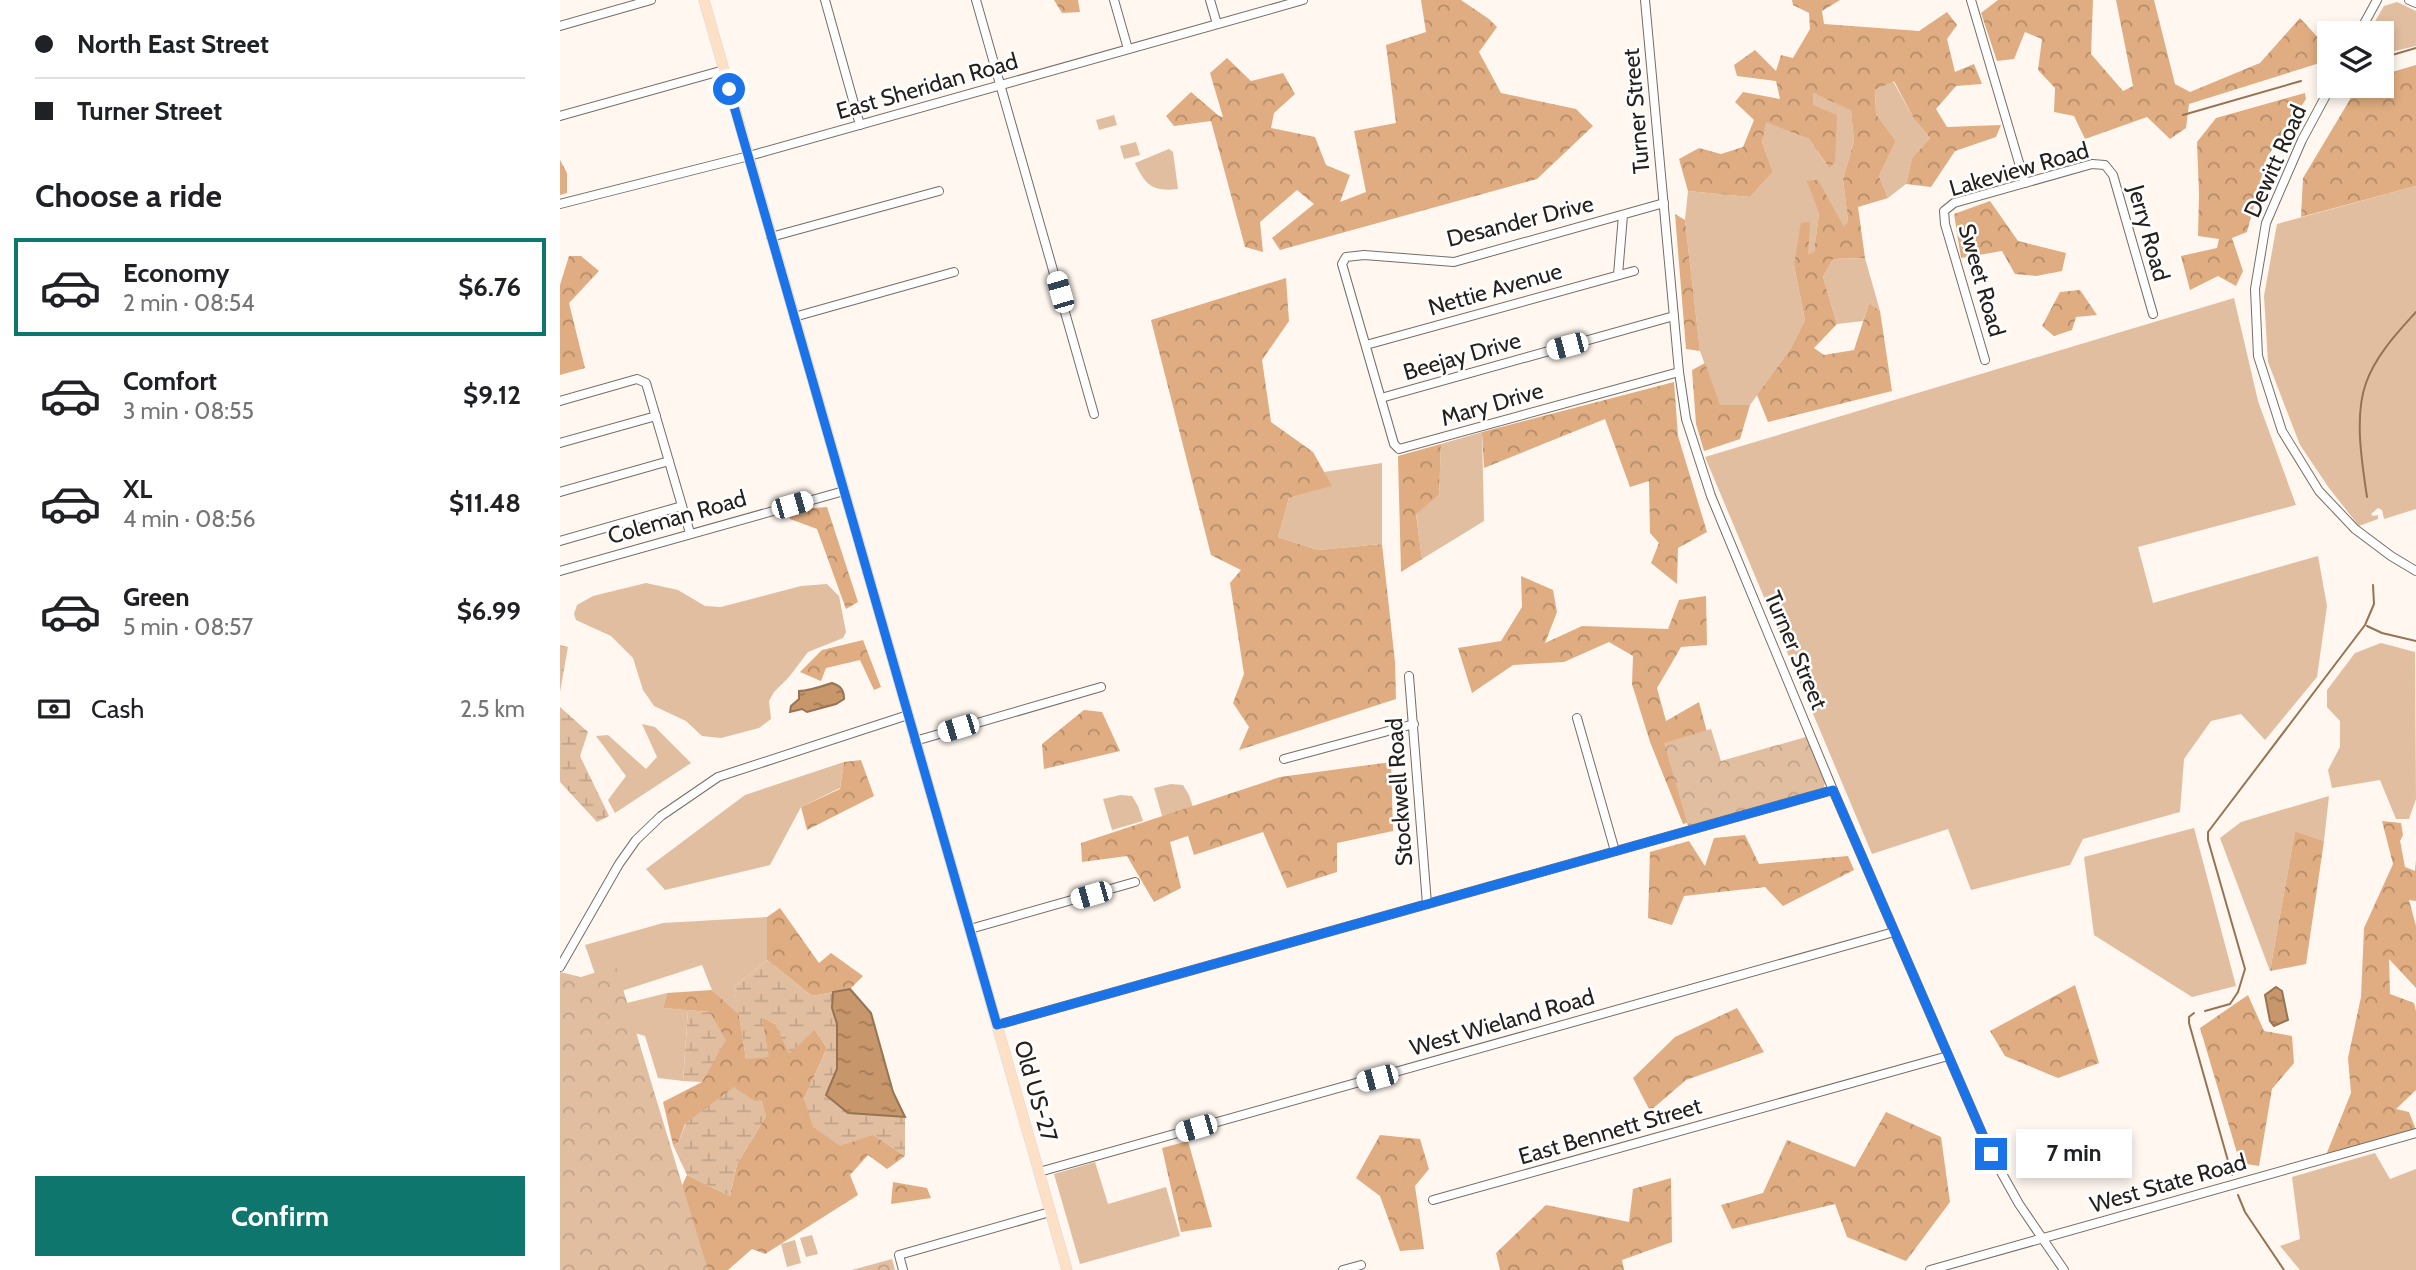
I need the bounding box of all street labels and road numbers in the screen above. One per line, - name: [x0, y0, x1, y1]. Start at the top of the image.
- street label: East Sheridan Road: [833, 47, 1021, 125]
- street label: Turner Street: [1617, 47, 1655, 175]
- street label: Dewitt Road: [2238, 100, 2312, 222]
- street label: Lakeview Road: [1946, 136, 2092, 202]
- street label: Jerry Road: [2122, 181, 2176, 284]
- street label: Desander Drive: [1444, 189, 1597, 253]
- street label: Sweet Road: [1953, 220, 2011, 340]
- street label: Nettie Avenue: [1425, 256, 1565, 321]
- street label: Beejay Drive: [1400, 326, 1524, 386]
- street label: Mary Drive: [1438, 376, 1547, 432]
- street label: Coleman Road: [605, 484, 749, 550]
- street label: Turner Street: [1759, 587, 1834, 714]
- street label: Stockwell Road: [1380, 717, 1418, 867]
- street label: West Wieland Road: [1407, 982, 1597, 1062]
- street label: Old US-27: [1008, 1037, 1064, 1145]
- street label: East Bennett Street: [1515, 1091, 1705, 1171]
- street label: West State Road: [2087, 1147, 2249, 1219]

